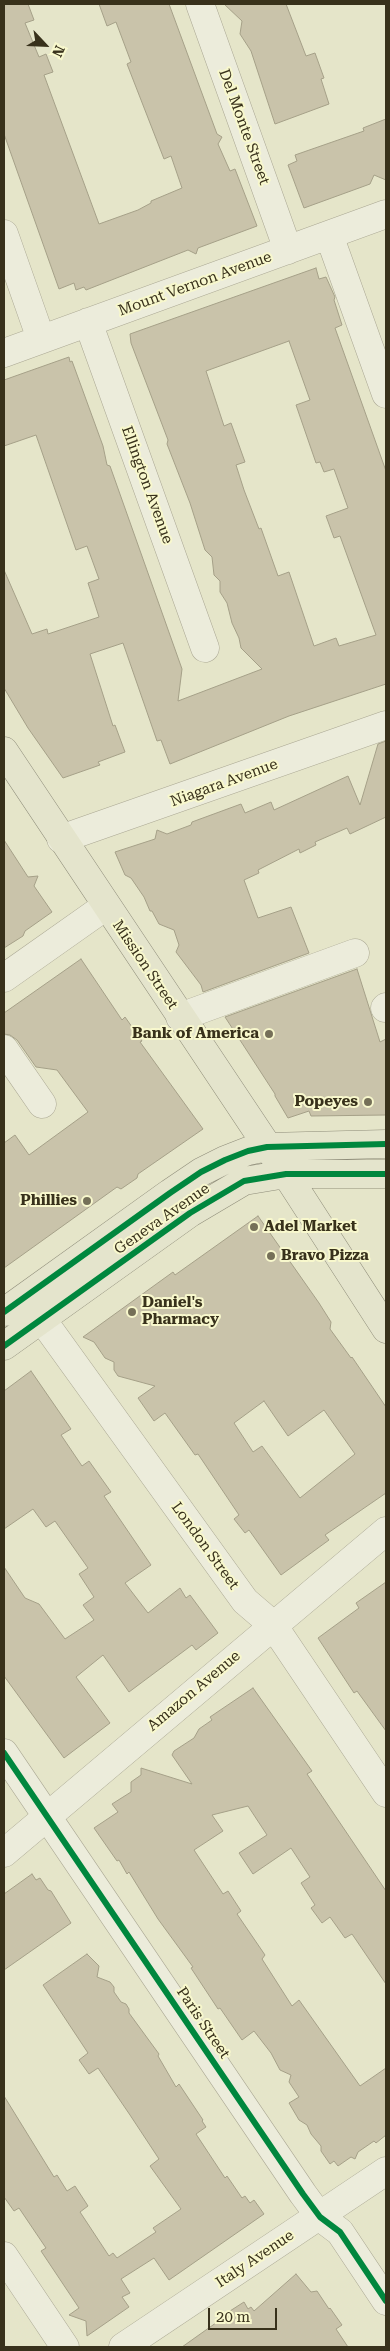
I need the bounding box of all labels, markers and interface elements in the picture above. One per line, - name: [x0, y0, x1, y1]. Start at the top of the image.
- north arrow: [20, 20, 70, 70]
- text: N: [49, 43, 68, 60]
- street label: Del Monte Street: [215, 67, 273, 187]
- street label: Mount Vernon Avenue: [116, 248, 274, 320]
- street label: Ellington Avenue: [117, 424, 177, 546]
- street label: Niagara Avenue: [168, 755, 280, 811]
- street label: Mission Street: [109, 917, 181, 1013]
- place label: Bank of America: [132, 1025, 259, 1043]
- marker: Bank of America: [263, 1028, 275, 1040]
- place label: Popeyes: [294, 1093, 358, 1111]
- marker: Popeyes: [362, 1096, 374, 1108]
- street label: Geneva Avenue: [111, 1179, 213, 1259]
- place label: Phillies: [20, 1192, 77, 1210]
- marker: Phillies: [81, 1195, 93, 1207]
- place label: Adel Market: [264, 1218, 357, 1236]
- marker: Adel Market: [248, 1221, 260, 1233]
- place label: Bravo Pizza: [281, 1247, 369, 1265]
- marker: Bravo Pizza: [265, 1250, 277, 1262]
- place label: Daniel's Pharmacy: [142, 1294, 219, 1329]
- marker: Daniel's Pharmacy: [126, 1306, 138, 1318]
- street label: London Street: [167, 1499, 243, 1593]
- street label: Amazon Avenue: [144, 1647, 244, 1735]
- street label: Paris Street: [173, 1984, 233, 2062]
- street label: Italy Avenue: [213, 2226, 297, 2292]
- scale bar: [210, 2298, 279, 2330]
- text: 20 m: [216, 2308, 250, 2326]

